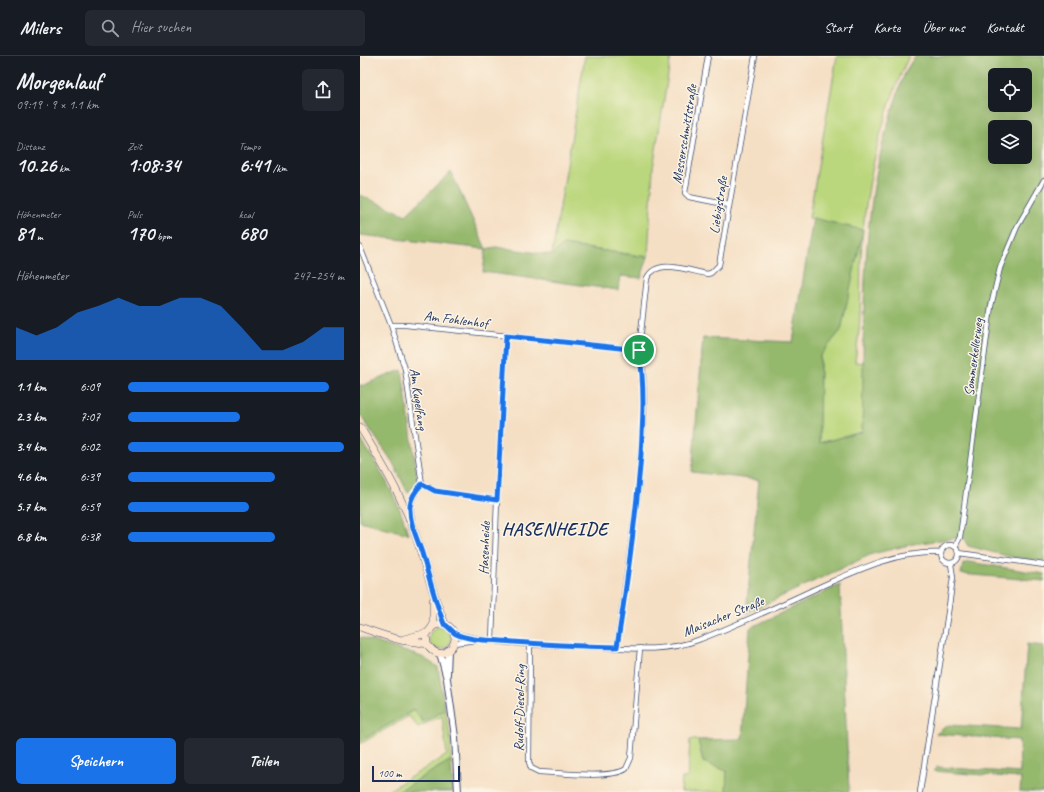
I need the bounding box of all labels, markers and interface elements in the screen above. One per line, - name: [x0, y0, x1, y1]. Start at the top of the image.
- search box: [85, 10, 365, 46]
- text: Milers: [20, 16, 61, 40]
- icon: search: [99, 17, 121, 39]
- text: Hier suchen: [131, 18, 191, 37]
- text: Start: [824, 19, 852, 36]
- text: Karte: [874, 19, 900, 36]
- text: Über uns: [922, 19, 964, 36]
- text: Kontakt: [986, 19, 1024, 36]
- text: Morgenlauf: [16, 68, 101, 96]
- map controls: [988, 68, 1032, 164]
- button: locate: [988, 68, 1032, 112]
- button: share: [302, 69, 344, 111]
- street label: Messerschmittstraße: [668, 82, 701, 185]
- text: 09:19 · 9 × 1.1 km: [16, 97, 99, 113]
- button: layers: [988, 120, 1032, 164]
- text: Distanz: [16, 139, 45, 153]
- text: Zeit: [127, 139, 142, 153]
- text: Tempo: [239, 139, 260, 153]
- text: 10.26: [16, 153, 56, 178]
- text: 1:08:34: [127, 153, 180, 178]
- text: 6:41: [239, 153, 270, 178]
- text: km: [56, 161, 70, 175]
- text: /km: [270, 161, 287, 175]
- street label: Liebigstraße: [706, 174, 732, 235]
- text: Höhenmeter: [16, 207, 61, 221]
- text: Puls: [127, 207, 142, 221]
- text: kcal: [239, 207, 253, 221]
- text: 81: [16, 221, 34, 246]
- text: 170: [127, 221, 154, 246]
- text: 680: [239, 221, 266, 246]
- text: m: [34, 229, 43, 243]
- text: bpm: [154, 229, 172, 243]
- text: Höhenmeter: [16, 268, 69, 284]
- text: 247–254 m: [293, 268, 344, 284]
- street label: Am Fohlenhof: [423, 307, 493, 332]
- street label: Sommerkellerweg: [960, 316, 987, 397]
- pin: [622, 333, 656, 367]
- icon: arrive: [628, 339, 650, 361]
- street label: Am Kugelfang: [406, 367, 431, 432]
- text: 1.1 km: [16, 379, 46, 395]
- text: 6:09: [80, 379, 100, 395]
- text: 2.3 km: [16, 409, 46, 425]
- text: 7:07: [80, 409, 100, 425]
- text: 3.4 km: [16, 439, 46, 455]
- text: 6:02: [80, 439, 100, 455]
- text: 4.6 km: [16, 469, 47, 485]
- text: 6:39: [80, 469, 100, 485]
- text: 5.7 km: [16, 499, 46, 515]
- text: 6:59: [80, 499, 100, 515]
- district label: HASENHEIDE: [502, 518, 610, 540]
- street label: Hasenheide: [475, 520, 494, 575]
- text: 6.8 km: [16, 529, 47, 545]
- text: 6:38: [80, 529, 100, 545]
- street label: Maisacher Straße: [680, 592, 767, 640]
- street label: Rudolf-Diesel-Ring: [510, 663, 529, 752]
- button: Speichern: [16, 738, 176, 784]
- button: Teilen: [184, 738, 344, 784]
- scale bar: [372, 764, 460, 783]
- text: 100 m: [378, 766, 402, 780]

